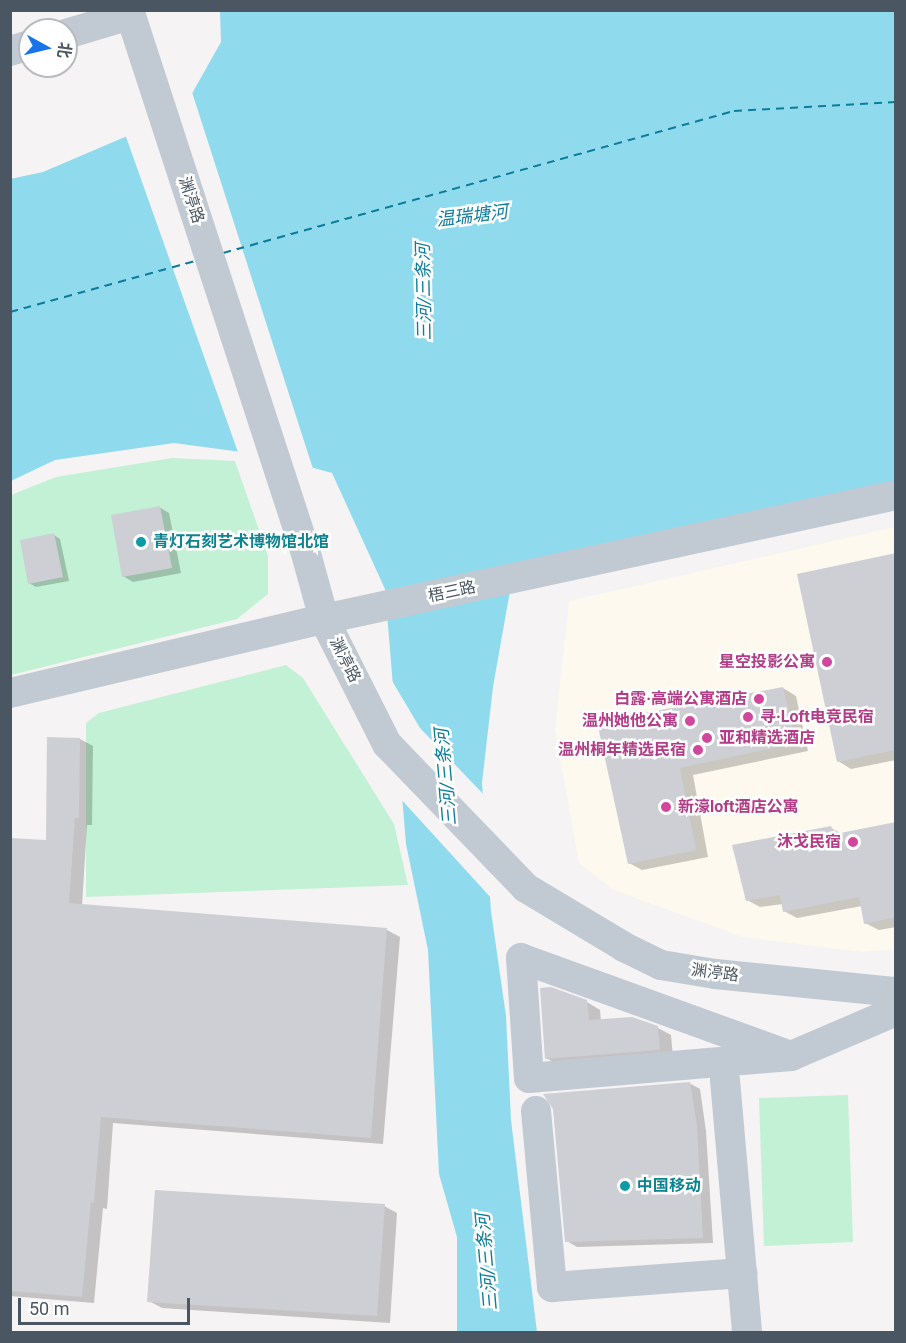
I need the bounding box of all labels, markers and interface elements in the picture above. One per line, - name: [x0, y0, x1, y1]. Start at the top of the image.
- north arrow: [18, 18, 78, 78]
- text: 北: [54, 41, 75, 60]
- street label: 渊渟路: [174, 174, 208, 226]
- water label: 温瑞塘河: [435, 201, 509, 231]
- water label: 三河/三条河: [412, 243, 436, 341]
- place label: 青灯石刻艺术博物馆北馆: [153, 532, 329, 552]
- marker: 青灯石刻艺术博物馆北馆: [134, 535, 148, 549]
- street label: 梧三路: [427, 578, 477, 606]
- street label: 渊渟路: [326, 634, 364, 686]
- place label: 星空投影公寓: [719, 652, 815, 672]
- marker: 星空投影公寓: [820, 655, 834, 669]
- place label: 白露·高端公寓酒店: [614, 689, 747, 709]
- marker: 白露·高端公寓酒店: [752, 692, 766, 706]
- place label: 寻·Loft电竞民宿: [760, 707, 874, 727]
- marker: 寻·Loft电竞民宿: [741, 710, 755, 724]
- place label: 温州她他公寓: [582, 711, 678, 731]
- marker: 温州她他公寓: [683, 714, 697, 728]
- water label: 三河/三条河: [431, 728, 461, 826]
- place label: 亚和精选酒店: [719, 728, 815, 748]
- marker: 亚和精选酒店: [700, 731, 714, 745]
- place label: 温州桐年精选民宿: [558, 740, 686, 760]
- marker: 温州桐年精选民宿: [691, 743, 705, 757]
- place label: 新濠loft酒店公寓: [678, 797, 798, 817]
- marker: 新濠loft酒店公寓: [659, 800, 673, 814]
- place label: 沐戈民宿: [777, 832, 841, 852]
- marker: 沐戈民宿: [846, 835, 860, 849]
- street label: 渊渟路: [690, 961, 740, 985]
- place label: 中国移动: [637, 1176, 701, 1196]
- marker: 中国移动: [618, 1179, 632, 1193]
- water label: 三河/三条河: [472, 1213, 502, 1311]
- scale bar: [21, 1286, 194, 1324]
- text: 50 m: [29, 1298, 69, 1319]

